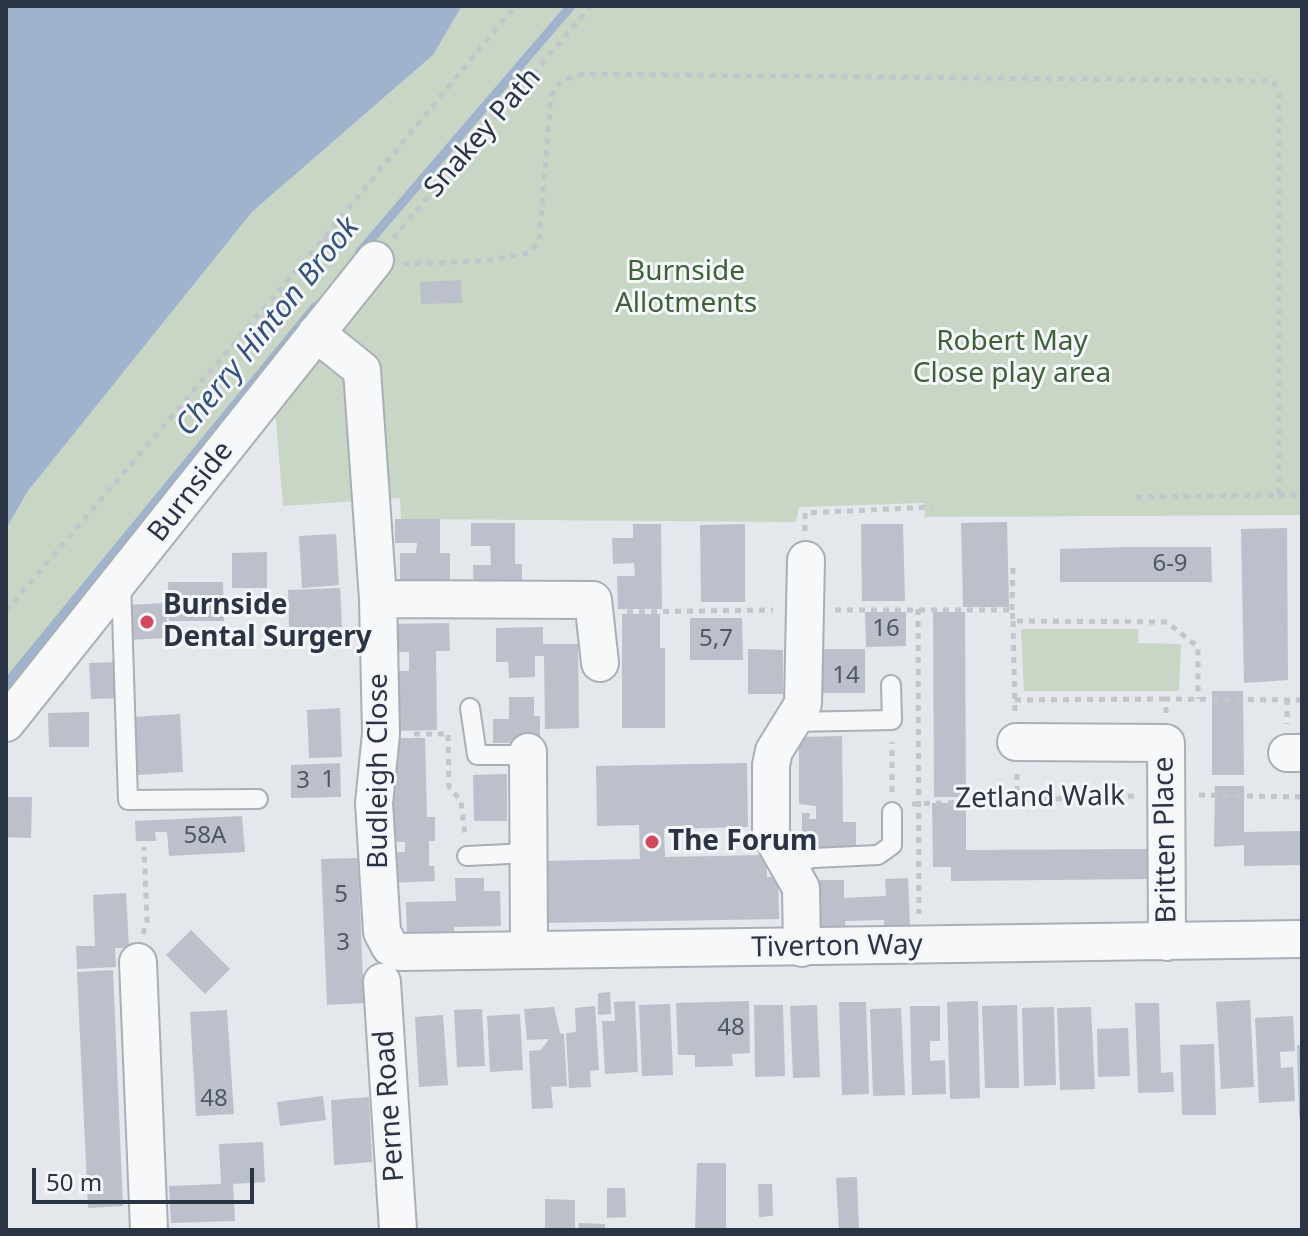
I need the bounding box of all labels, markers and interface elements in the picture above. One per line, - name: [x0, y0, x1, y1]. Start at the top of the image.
- street label: Snakey Path: [418, 62, 548, 204]
- water label: Cherry Hinton Brook: [169, 210, 367, 444]
- park label: Burnside Allotments: [615, 255, 757, 321]
- park label: Robert May Close play area: [913, 325, 1111, 391]
- street label: Burnside: [141, 435, 241, 549]
- house number: 6-9: [1152, 550, 1188, 578]
- place label: Burnside Dental Surgery: [163, 589, 372, 655]
- marker: Burnside Dental Surgery: [138, 613, 156, 631]
- house number: 16: [872, 615, 900, 643]
- house number: 5,7: [699, 625, 733, 653]
- house number: 14: [832, 662, 860, 690]
- street label: Budleigh Close: [362, 673, 396, 869]
- street label: Britten Place: [1148, 756, 1184, 924]
- house number: 1: [321, 766, 335, 794]
- house number: 3: [296, 767, 310, 795]
- street label: Zetland Walk: [955, 780, 1125, 816]
- house number: 58A: [184, 822, 226, 850]
- place label: The Forum: [668, 825, 817, 859]
- marker: The Forum: [643, 833, 661, 851]
- house number: 5: [334, 881, 348, 909]
- house number: 3: [336, 929, 350, 957]
- street label: Tiverton Way: [751, 929, 923, 965]
- house number: 48: [717, 1014, 745, 1042]
- street label: Perne Road: [368, 1029, 412, 1183]
- house number: 48: [200, 1085, 228, 1113]
- scale bar: [36, 1152, 258, 1202]
- text: 50 m: [46, 1165, 102, 1198]

